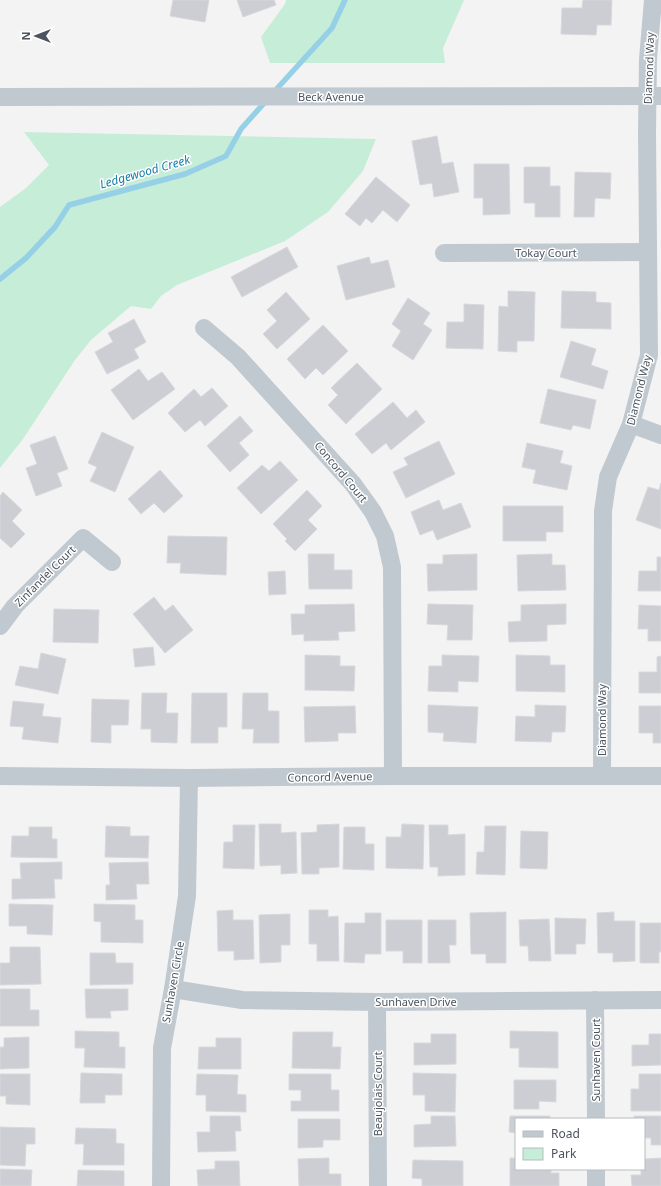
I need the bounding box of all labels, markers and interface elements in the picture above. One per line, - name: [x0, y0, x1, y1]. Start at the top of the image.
- north arrow: [16, 16, 56, 56]
- street label: Diamond Way: [640, 31, 657, 104]
- text: N: [18, 32, 33, 40]
- street label: Beck Avenue: [298, 89, 364, 104]
- water label: Ledgewood Creek: [98, 150, 193, 193]
- street label: Tokay Court: [515, 245, 577, 260]
- street label: Diamond Way: [623, 353, 655, 427]
- street label: Concord Court: [311, 438, 371, 505]
- street label: Zinfandel Court: [11, 542, 78, 609]
- street label: Diamond Way: [594, 684, 609, 756]
- street label: Concord Avenue: [287, 768, 373, 785]
- street label: Sunhaven Circle: [158, 940, 187, 1024]
- street label: Sunhaven Drive: [375, 994, 457, 1009]
- street label: Sunhaven Court: [588, 1018, 603, 1101]
- street label: Beaujolais Court: [370, 1052, 385, 1136]
- legend: [515, 1118, 645, 1170]
- text: Road: [551, 1125, 580, 1142]
- text: Park: [551, 1145, 577, 1162]

